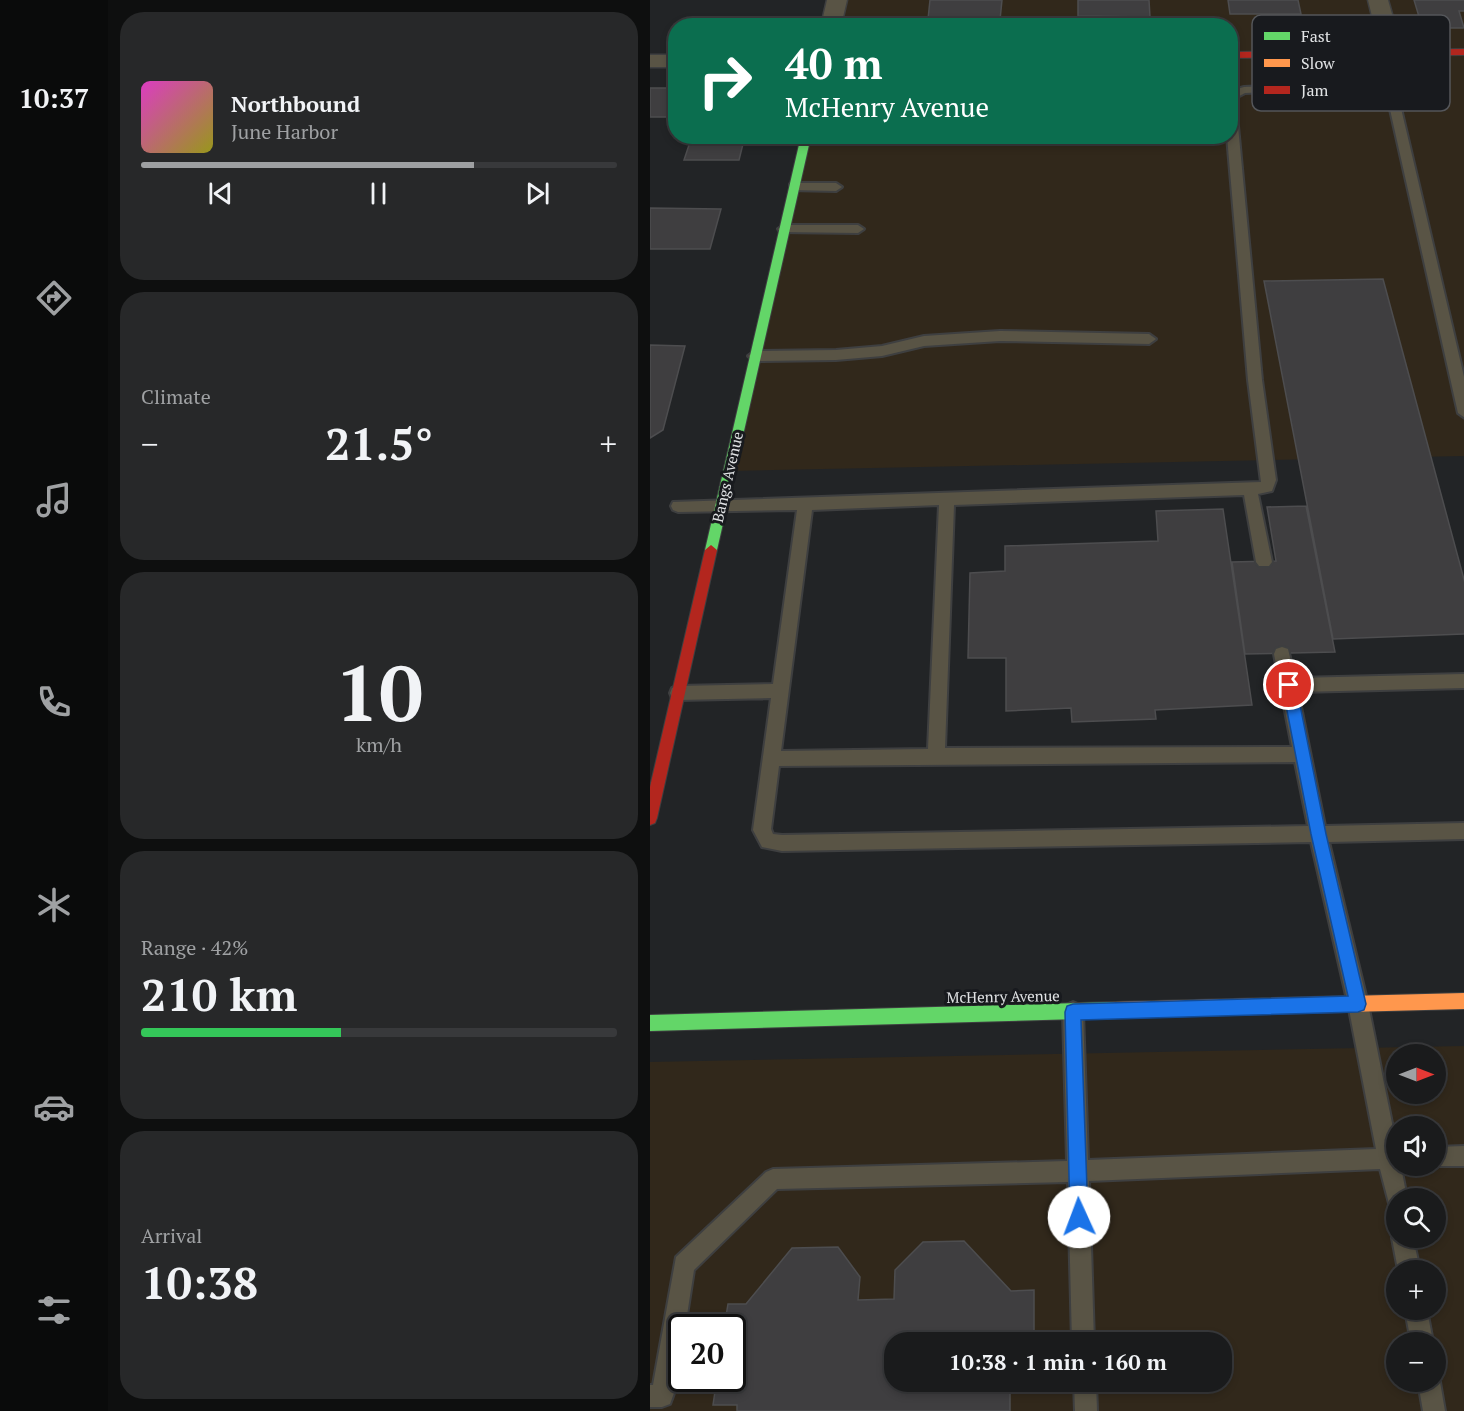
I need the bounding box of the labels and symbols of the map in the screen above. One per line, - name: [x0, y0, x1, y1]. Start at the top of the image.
- legend: [1252, 15, 1450, 111]
- text: Fast: [1301, 25, 1331, 47]
- text: Slow: [1301, 52, 1335, 74]
- text: Jam: [1301, 79, 1329, 101]
- street label: Bangs Avenue: [707, 429, 747, 524]
- pin: [1263, 659, 1314, 710]
- street label: McHenry Avenue: [946, 985, 1060, 1007]
- north arrow: [1386, 1044, 1446, 1104]
- position arrow: [1047, 1185, 1111, 1249]
- speed limit sign: 20: [668, 1314, 746, 1392]

